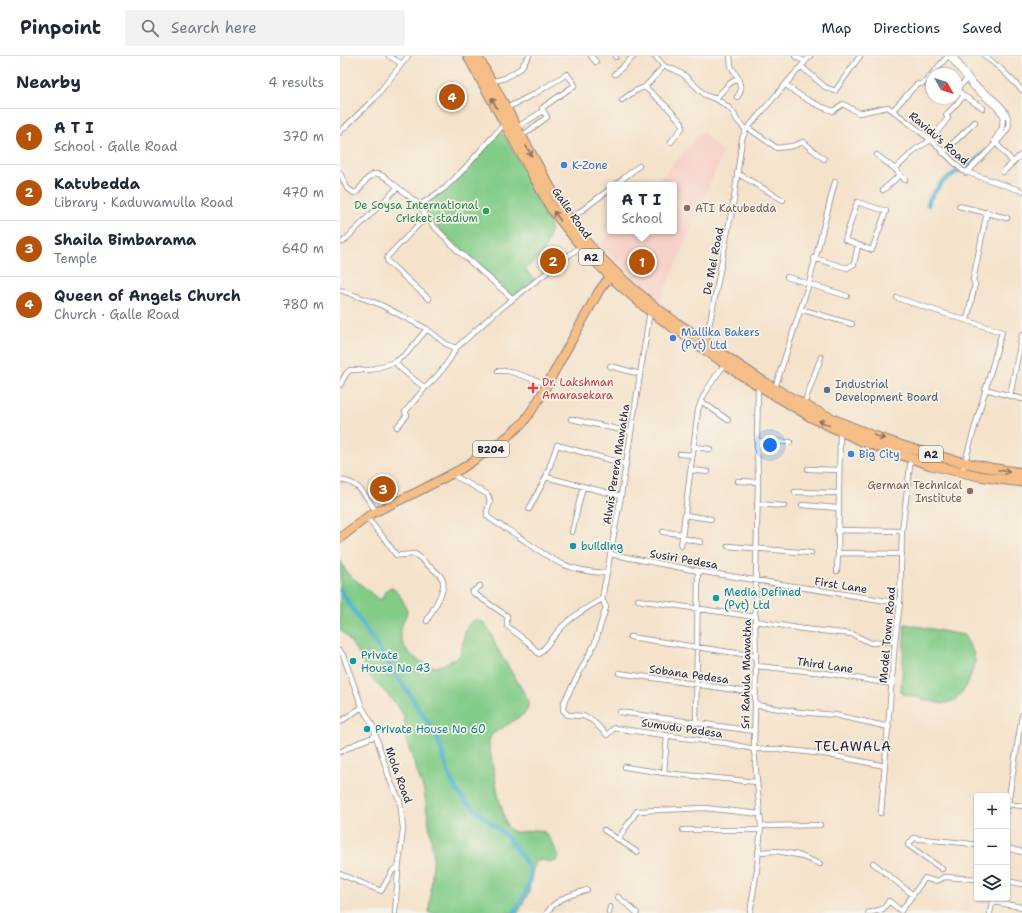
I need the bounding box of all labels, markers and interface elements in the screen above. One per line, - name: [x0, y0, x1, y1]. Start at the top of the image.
- search box: [125, 10, 405, 46]
- text: Pinpoint: [20, 15, 101, 40]
- icon: search: [139, 17, 161, 39]
- text: Search here: [171, 18, 257, 38]
- text: Map: [822, 19, 852, 37]
- text: Directions: [874, 19, 940, 37]
- text: Saved: [962, 19, 1002, 37]
- north arrow: [926, 68, 962, 104]
- text: Nearby: [16, 71, 81, 93]
- text: 4 results: [268, 74, 324, 91]
- pin: 4: [439, 82, 465, 112]
- one-way arrow: [490, 97, 497, 109]
- street label: Ravidu's Road: [906, 108, 972, 168]
- text: A T I: [54, 118, 94, 138]
- text: 1: [26, 128, 32, 145]
- text: 370 m: [282, 128, 324, 145]
- text: School · Galle Road: [54, 138, 177, 155]
- one-way arrow: [526, 145, 534, 157]
- place label: K-Zone: [572, 158, 608, 173]
- marker: K-Zone: [559, 160, 569, 170]
- text: Katubedda: [54, 174, 140, 194]
- popup: [607, 182, 677, 234]
- text: 2: [24, 184, 34, 201]
- text: 470 m: [282, 184, 324, 201]
- street label: Galle Road: [548, 185, 595, 242]
- text: A T I: [622, 190, 661, 210]
- text: Library · Kaduwamulla Road: [54, 194, 233, 211]
- place label: De Soysa International Cricket stadium: [354, 198, 479, 226]
- place label: ATI Katubedda: [695, 201, 777, 216]
- marker: ATI Katubedda: [682, 203, 692, 213]
- marker: De Soysa International Cricket stadium: [481, 206, 491, 216]
- text: School: [622, 210, 662, 227]
- one-way arrow: [553, 211, 561, 222]
- street label: De Mel Road: [700, 226, 727, 296]
- text: Shaila Bimbarama: [54, 230, 196, 250]
- text: 3: [24, 240, 34, 257]
- text: 640 m: [282, 240, 324, 257]
- pin: 2: [540, 246, 566, 276]
- pin: 1: [629, 247, 655, 277]
- road number: A2: [579, 249, 603, 265]
- text: Temple: [54, 250, 97, 267]
- text: Queen of Angels Church: [54, 286, 241, 306]
- text: 4: [24, 296, 34, 313]
- text: 780 m: [282, 296, 324, 313]
- text: Church · Galle Road: [54, 306, 179, 323]
- place label: Mallika Bakers (Pvt) Ltd: [681, 325, 760, 353]
- marker: Mallika Bakers (Pvt) Ltd: [668, 333, 678, 343]
- place label: Dr. Lakshman Amarasekara: [542, 375, 614, 403]
- place label: Industrial Development Board: [835, 377, 938, 405]
- marker: Dr. Lakshman Amarasekara: [527, 382, 539, 394]
- marker: Industrial Development Board: [822, 385, 832, 395]
- street label: Alwis Perera Mawatha: [600, 403, 633, 525]
- one-way arrow: [818, 419, 830, 426]
- one-way arrow: [872, 434, 884, 442]
- your location: [760, 435, 780, 455]
- road number: B204: [473, 441, 509, 457]
- road number: A2: [919, 446, 943, 462]
- place label: Big City: [859, 447, 900, 462]
- marker: Big City: [846, 449, 856, 459]
- one-way arrow: [997, 467, 1010, 475]
- pin: 3: [370, 474, 396, 504]
- place label: German Technical Institute: [867, 478, 963, 506]
- marker: German Technical Institute: [965, 486, 975, 496]
- place label: building: [581, 539, 623, 554]
- marker: building: [568, 541, 578, 551]
- street label: Susiri Pedesa: [649, 546, 719, 573]
- street label: First Lane: [813, 574, 868, 597]
- place label: Media Defined (Pvt) Ltd: [724, 585, 801, 613]
- street label: Model Town Road: [876, 586, 899, 684]
- marker: Media Defined (Pvt) Ltd: [711, 593, 721, 603]
- street label: Sri Rahula Mawatha: [738, 619, 755, 729]
- place label: Private House No 43: [361, 648, 430, 676]
- street label: Third Lane: [796, 654, 854, 677]
- marker: Private House No 43: [348, 656, 358, 666]
- street label: Sobana Pedesa: [648, 661, 730, 688]
- street label: Sumudu Pedesa: [640, 715, 724, 742]
- place label: Private House No 60: [375, 722, 486, 737]
- marker: Private House No 60: [362, 724, 372, 734]
- district label: TELAWALA: [814, 738, 892, 755]
- street label: Mola Road: [381, 745, 416, 805]
- map controls: [974, 793, 1010, 901]
- button: +: [974, 793, 1010, 829]
- button: −: [974, 829, 1010, 865]
- button: layers: [974, 865, 1010, 901]

